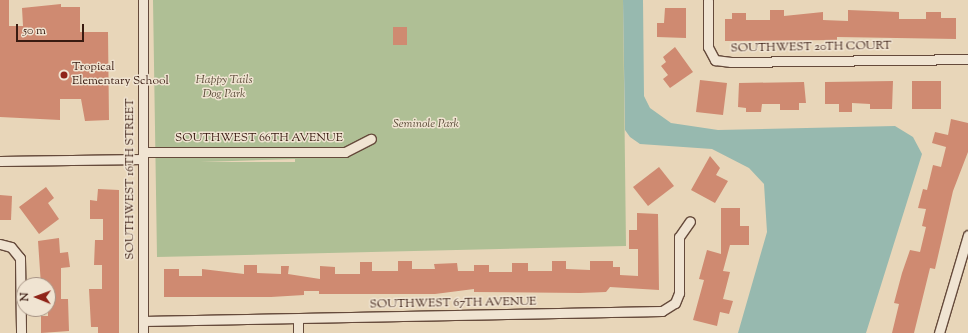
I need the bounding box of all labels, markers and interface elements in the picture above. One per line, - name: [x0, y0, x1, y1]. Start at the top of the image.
- scale bar: [18, 16, 86, 42]
- text: 50 m: [23, 22, 46, 40]
- street label: SOUTHWEST 20TH COURT: [730, 39, 892, 57]
- place label: Tropical Elementary School: [72, 61, 169, 89]
- marker: Tropical Elementary School: [59, 70, 69, 80]
- park label: Happy Tails Dog Park: [195, 74, 253, 102]
- street label: SOUTHWEST 16TH STREET: [124, 98, 138, 260]
- park label: Seminole Park: [393, 118, 459, 132]
- street label: SOUTHWEST 66TH AVENUE: [175, 132, 343, 146]
- north arrow: [16, 277, 56, 317]
- text: N: [17, 292, 33, 301]
- street label: SOUTHWEST 67TH AVENUE: [369, 295, 537, 313]

